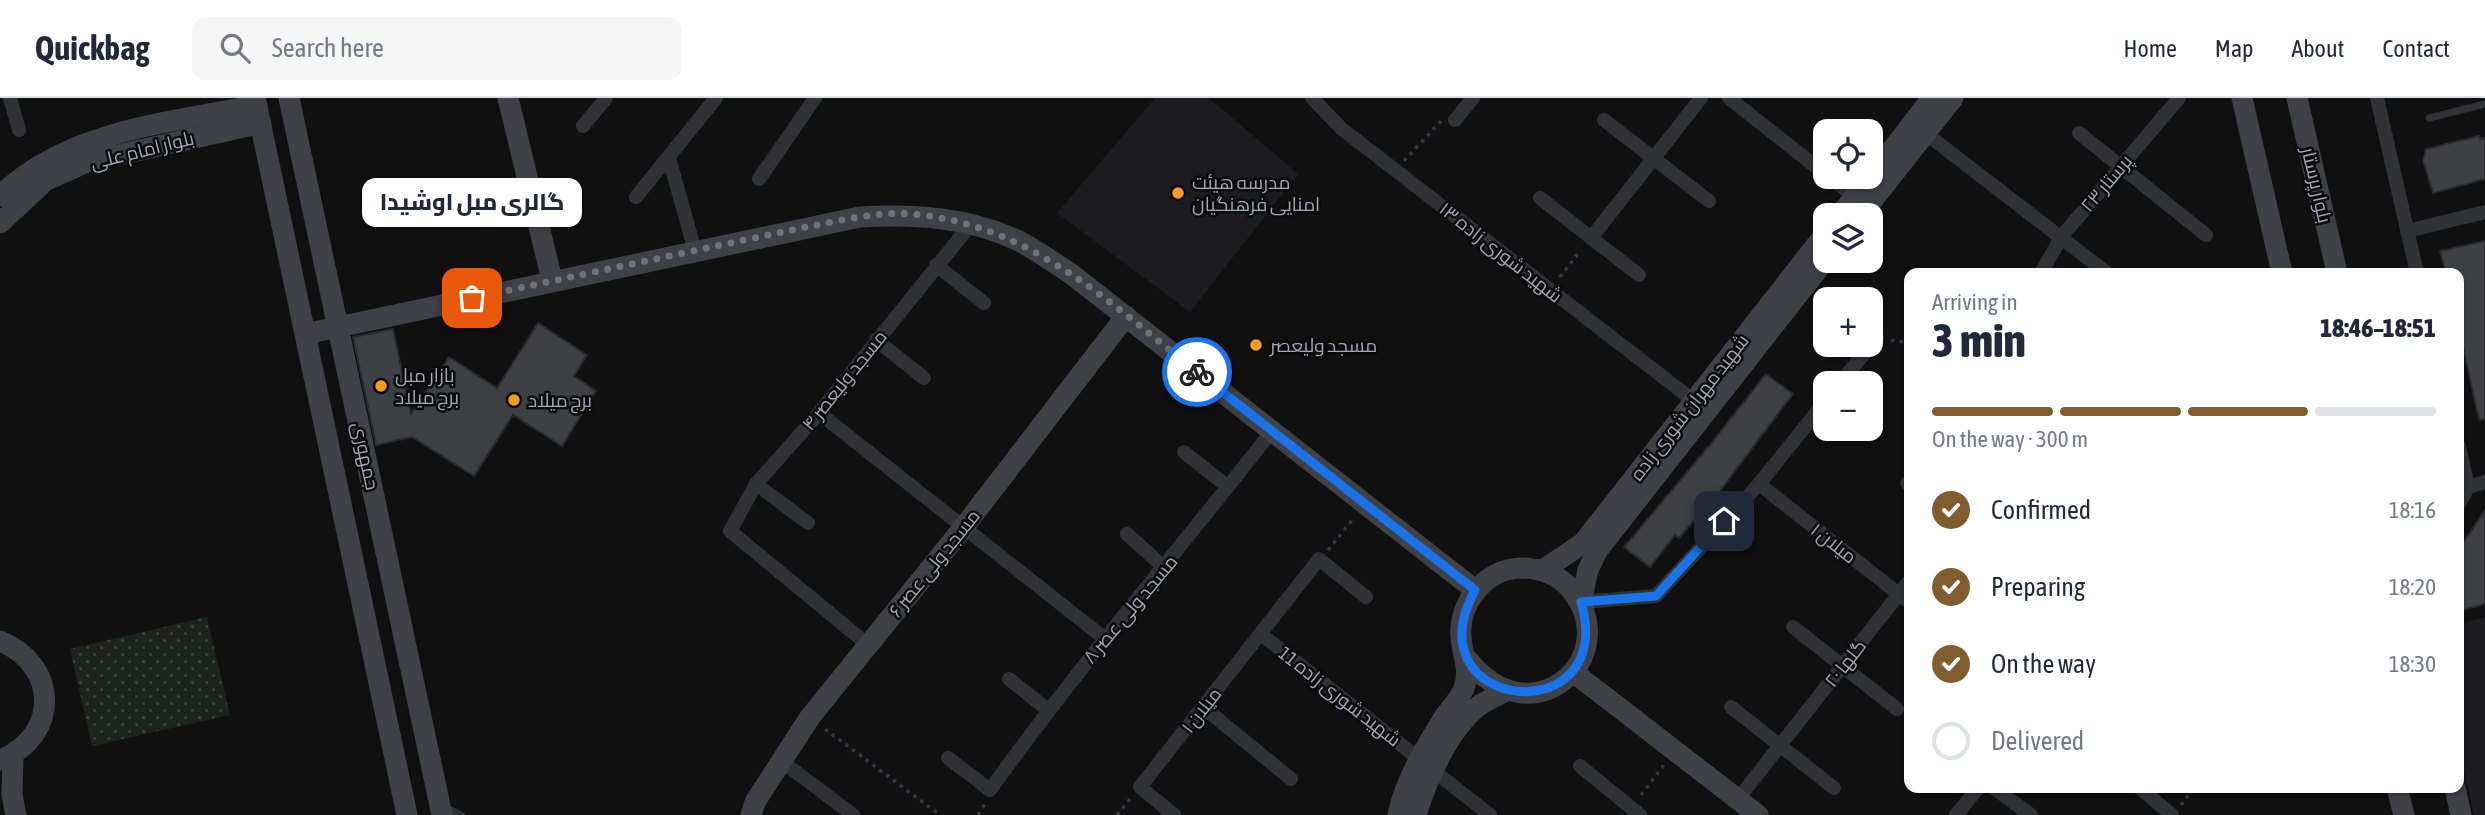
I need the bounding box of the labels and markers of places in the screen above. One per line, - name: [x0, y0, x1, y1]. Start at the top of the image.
- place label: مدرسه هیئت امنایی فرهنگیان: [1192, 171, 1320, 216]
- callout: گالری مبل اوشیدا: [362, 179, 582, 228]
- marker: مدرسه هیئت امنایی فرهنگیان: [1170, 185, 1186, 201]
- pin: [442, 268, 502, 328]
- place label: مسجد ولیعصر: [1269, 334, 1377, 357]
- marker: مسجد ولیعصر: [1248, 337, 1264, 353]
- place label: بازار مبل برج میلاد: [395, 364, 459, 411]
- marker: بازار مبل برج میلاد: [373, 378, 389, 394]
- place label: برج میلاد: [528, 389, 592, 414]
- marker: برج میلاد: [506, 392, 522, 408]
- pin: [1694, 491, 1754, 551]

